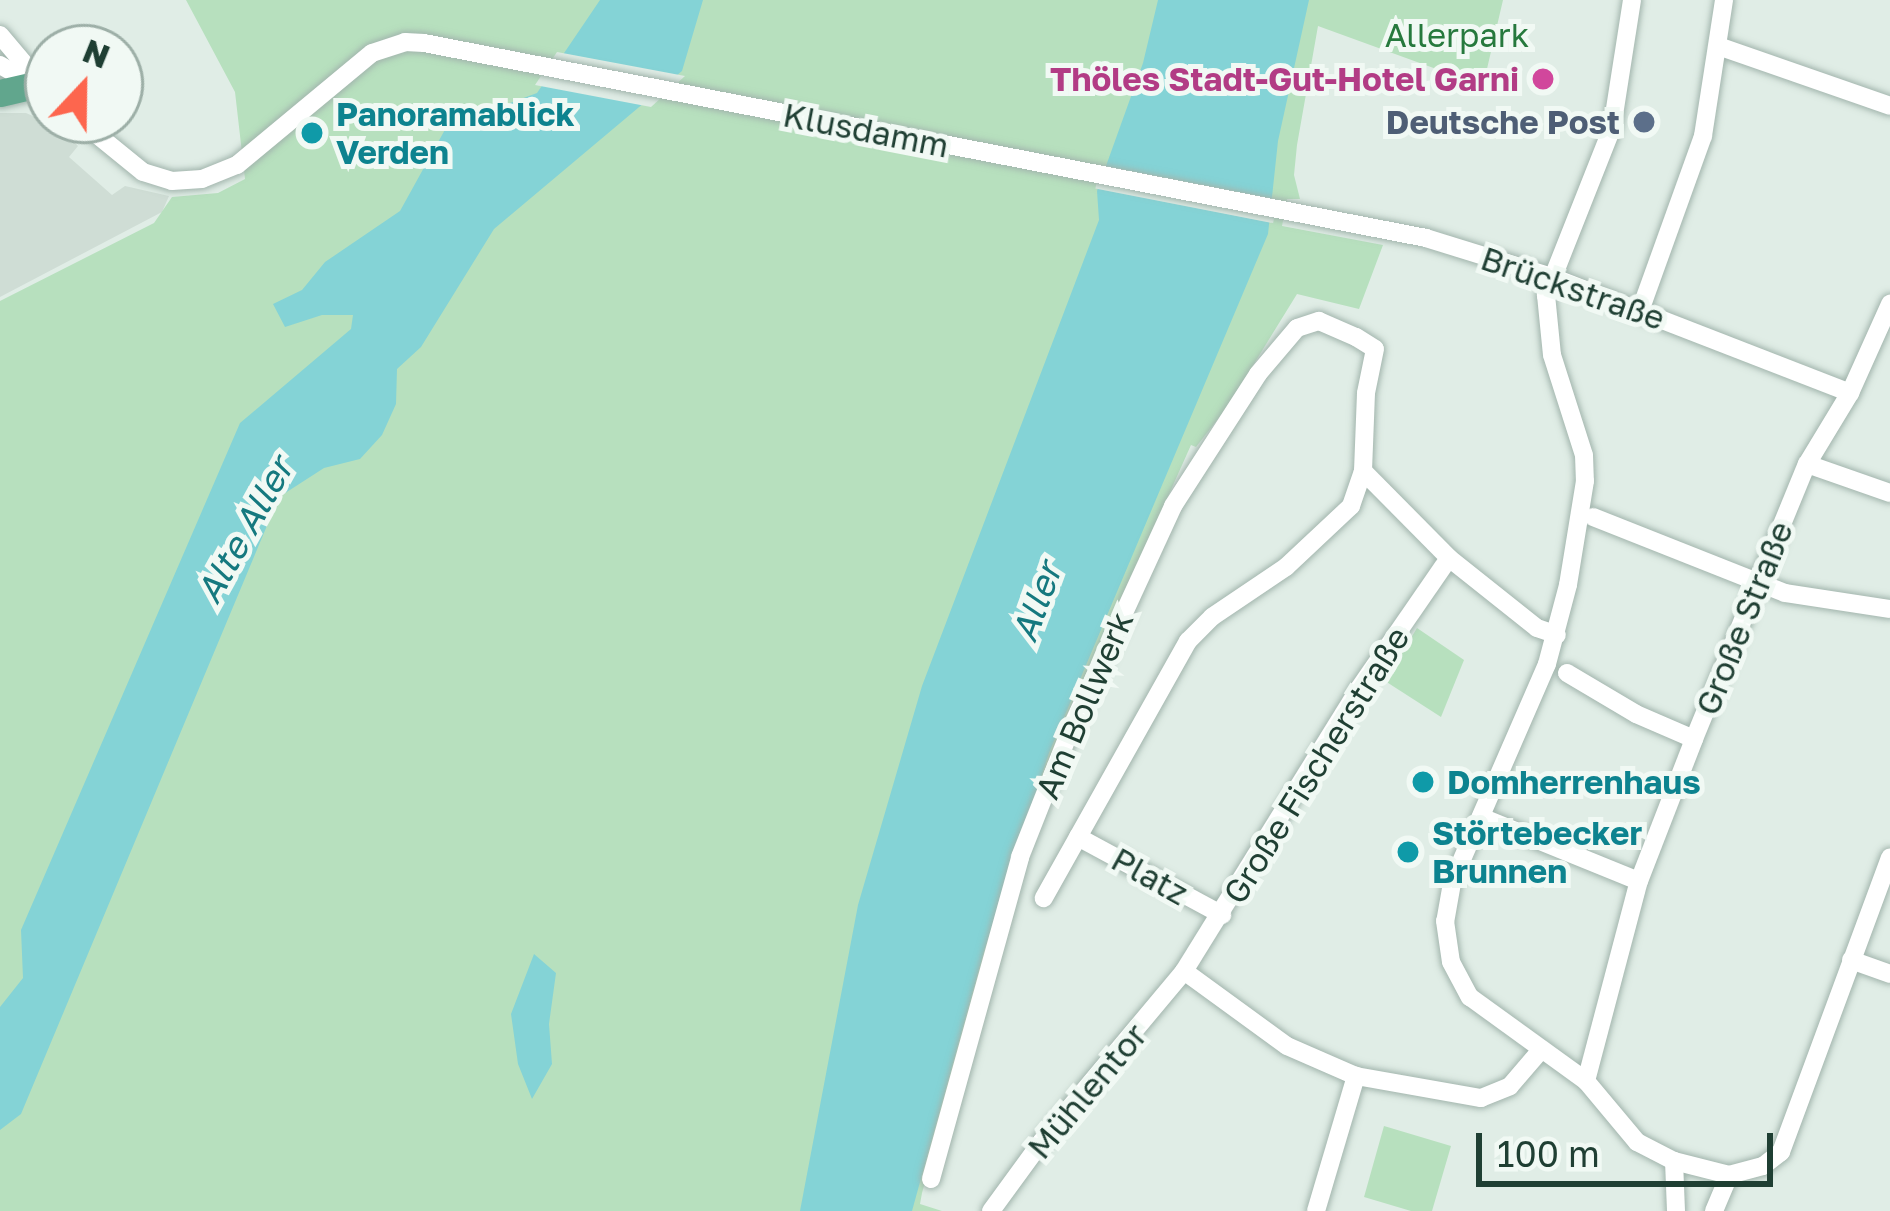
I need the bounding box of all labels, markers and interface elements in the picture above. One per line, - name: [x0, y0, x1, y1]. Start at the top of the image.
- park label: Allerpark: [1385, 15, 1529, 55]
- north arrow: [24, 24, 144, 144]
- text: N: [78, 30, 115, 76]
- place label: Thöles Stadt-Gut-Hotel Garni: [1050, 59, 1519, 99]
- marker: Thöles Stadt-Gut-Hotel Garni: [1530, 66, 1556, 92]
- place label: Panoramablick Verden: [336, 94, 575, 172]
- street label: Klusdamm: [780, 95, 952, 165]
- place label: Deutsche Post: [1386, 102, 1620, 142]
- marker: Deutsche Post: [1631, 109, 1657, 135]
- marker: Panoramablick Verden: [299, 120, 325, 146]
- street label: Brückstraße: [1476, 238, 1670, 338]
- water label: Alte Aller: [186, 450, 302, 610]
- street label: Große Straße: [1687, 515, 1801, 721]
- water label: Aller: [1002, 557, 1070, 647]
- street label: Am Bollwerk: [1027, 606, 1141, 804]
- street label: Große Fischerstraße: [1215, 619, 1417, 911]
- place label: Domherrenhaus: [1447, 762, 1701, 802]
- marker: Domherrenhaus: [1410, 769, 1436, 795]
- place label: Störtebecker Brunnen: [1432, 813, 1642, 891]
- street label: Platz: [1105, 839, 1195, 913]
- marker: Störtebecker Brunnen: [1395, 839, 1421, 865]
- street label: Mühlentor: [1019, 1016, 1155, 1166]
- scale bar: [1482, 1109, 1779, 1183]
- text: 100 m: [1497, 1132, 1600, 1175]

